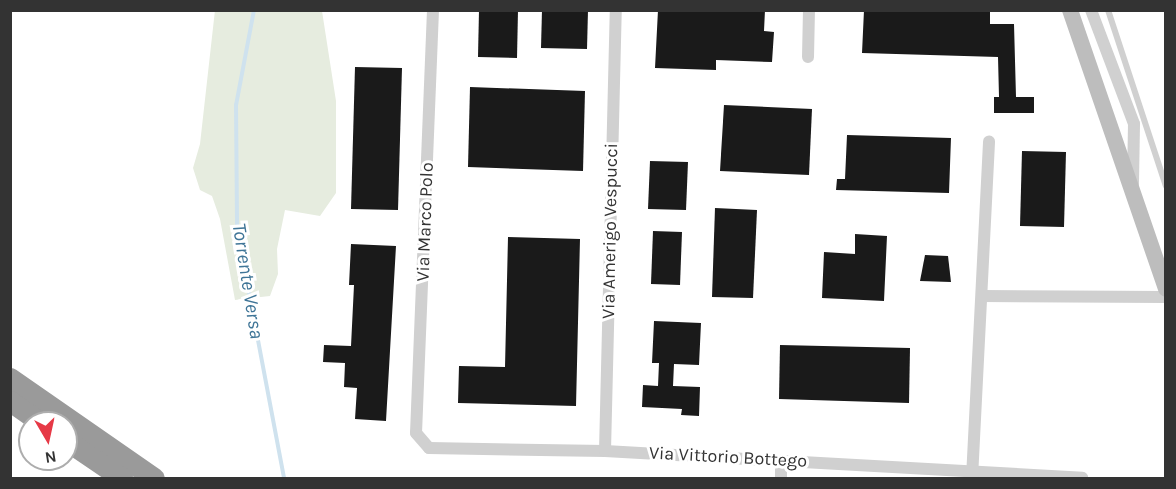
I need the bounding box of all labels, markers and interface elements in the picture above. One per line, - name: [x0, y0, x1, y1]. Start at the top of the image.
- street label: Via Amerigo Vespucci: [598, 143, 622, 319]
- street label: Via Marco Polo: [412, 162, 438, 282]
- water label: Torrente Versa: [227, 221, 269, 341]
- north arrow: [18, 411, 78, 471]
- street label: Via Vittorio Bottego: [648, 442, 808, 472]
- text: N: [43, 447, 58, 468]

